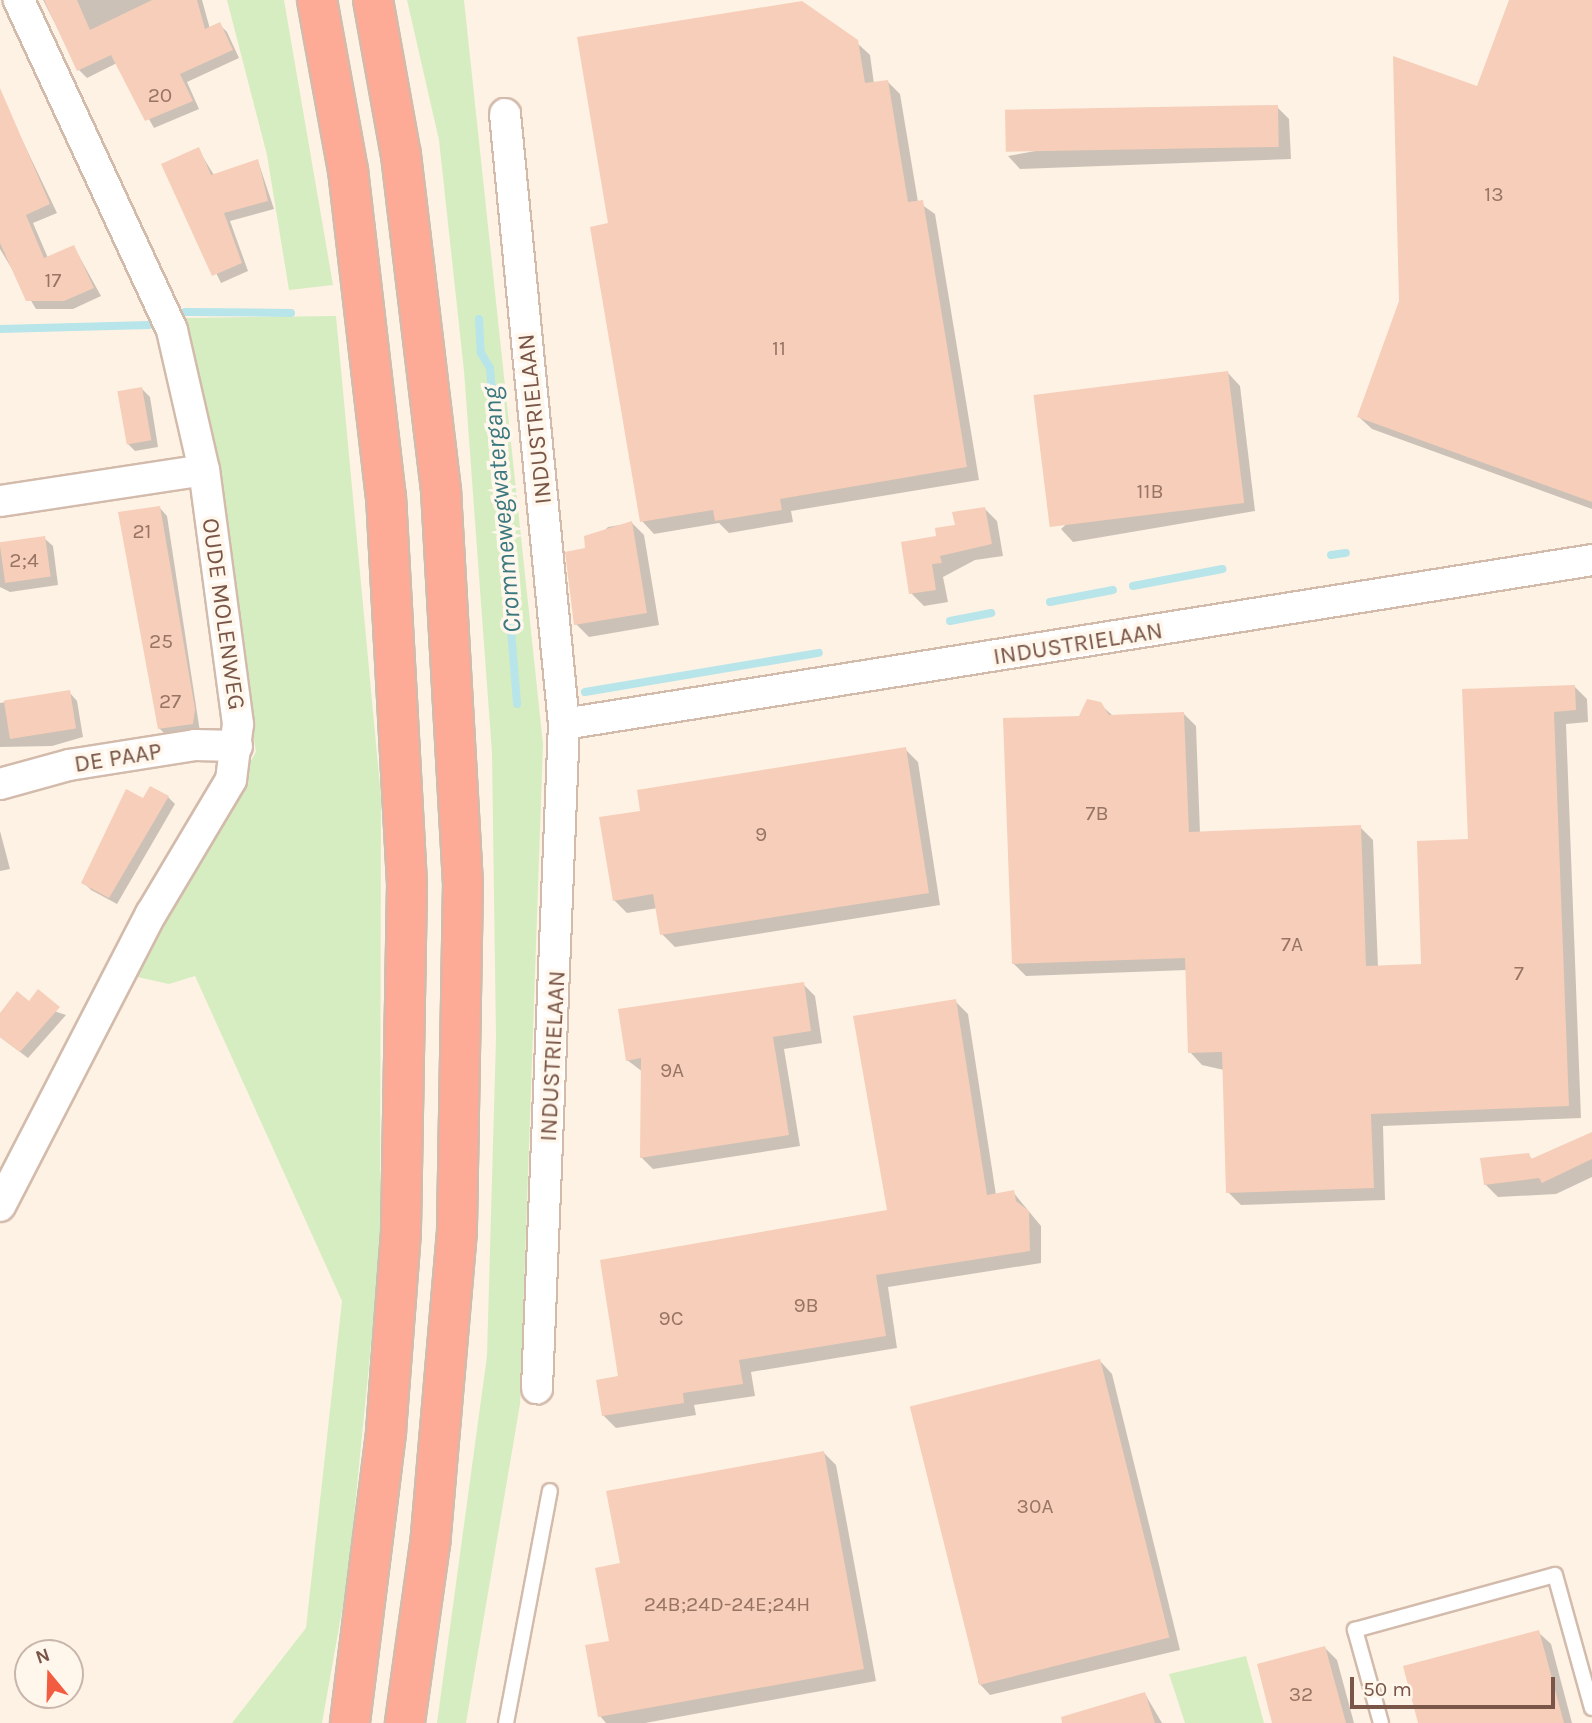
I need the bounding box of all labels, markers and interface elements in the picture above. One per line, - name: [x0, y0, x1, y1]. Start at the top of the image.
- house number: 20: [148, 82, 172, 108]
- house number: 13: [1484, 181, 1504, 207]
- house number: 17: [45, 267, 61, 293]
- street label: INDUSTRIELAAN: [512, 332, 558, 506]
- house number: 11: [772, 335, 786, 361]
- water label: Crommewegwatergang: [476, 386, 528, 634]
- house number: 11B: [1137, 478, 1163, 504]
- street label: OUDE MOLENWEG: [195, 516, 251, 712]
- house number: 21: [132, 518, 152, 544]
- house number: 2;4: [9, 547, 39, 573]
- street label: INDUSTRIELAAN: [991, 616, 1165, 672]
- house number: 25: [149, 628, 173, 654]
- house number: 27: [159, 688, 181, 714]
- street label: DE PAAP: [72, 737, 164, 779]
- house number: 7B: [1086, 800, 1108, 826]
- house number: 9: [755, 821, 767, 847]
- house number: 7A: [1281, 931, 1303, 957]
- house number: 7: [1514, 960, 1524, 986]
- street label: INDUSTRIELAAN: [534, 970, 572, 1142]
- house number: 9A: [660, 1057, 684, 1083]
- house number: 9B: [793, 1292, 819, 1318]
- house number: 9C: [658, 1305, 684, 1331]
- house number: 30A: [1017, 1493, 1053, 1519]
- house number: 24B;24D-24E;24H: [644, 1591, 810, 1617]
- north arrow: [14, 1639, 84, 1709]
- text: N: [33, 1643, 53, 1669]
- scale bar: [1354, 1664, 1559, 1708]
- text: 50 m: [1363, 1677, 1412, 1701]
- house number: 32: [1289, 1681, 1313, 1707]

